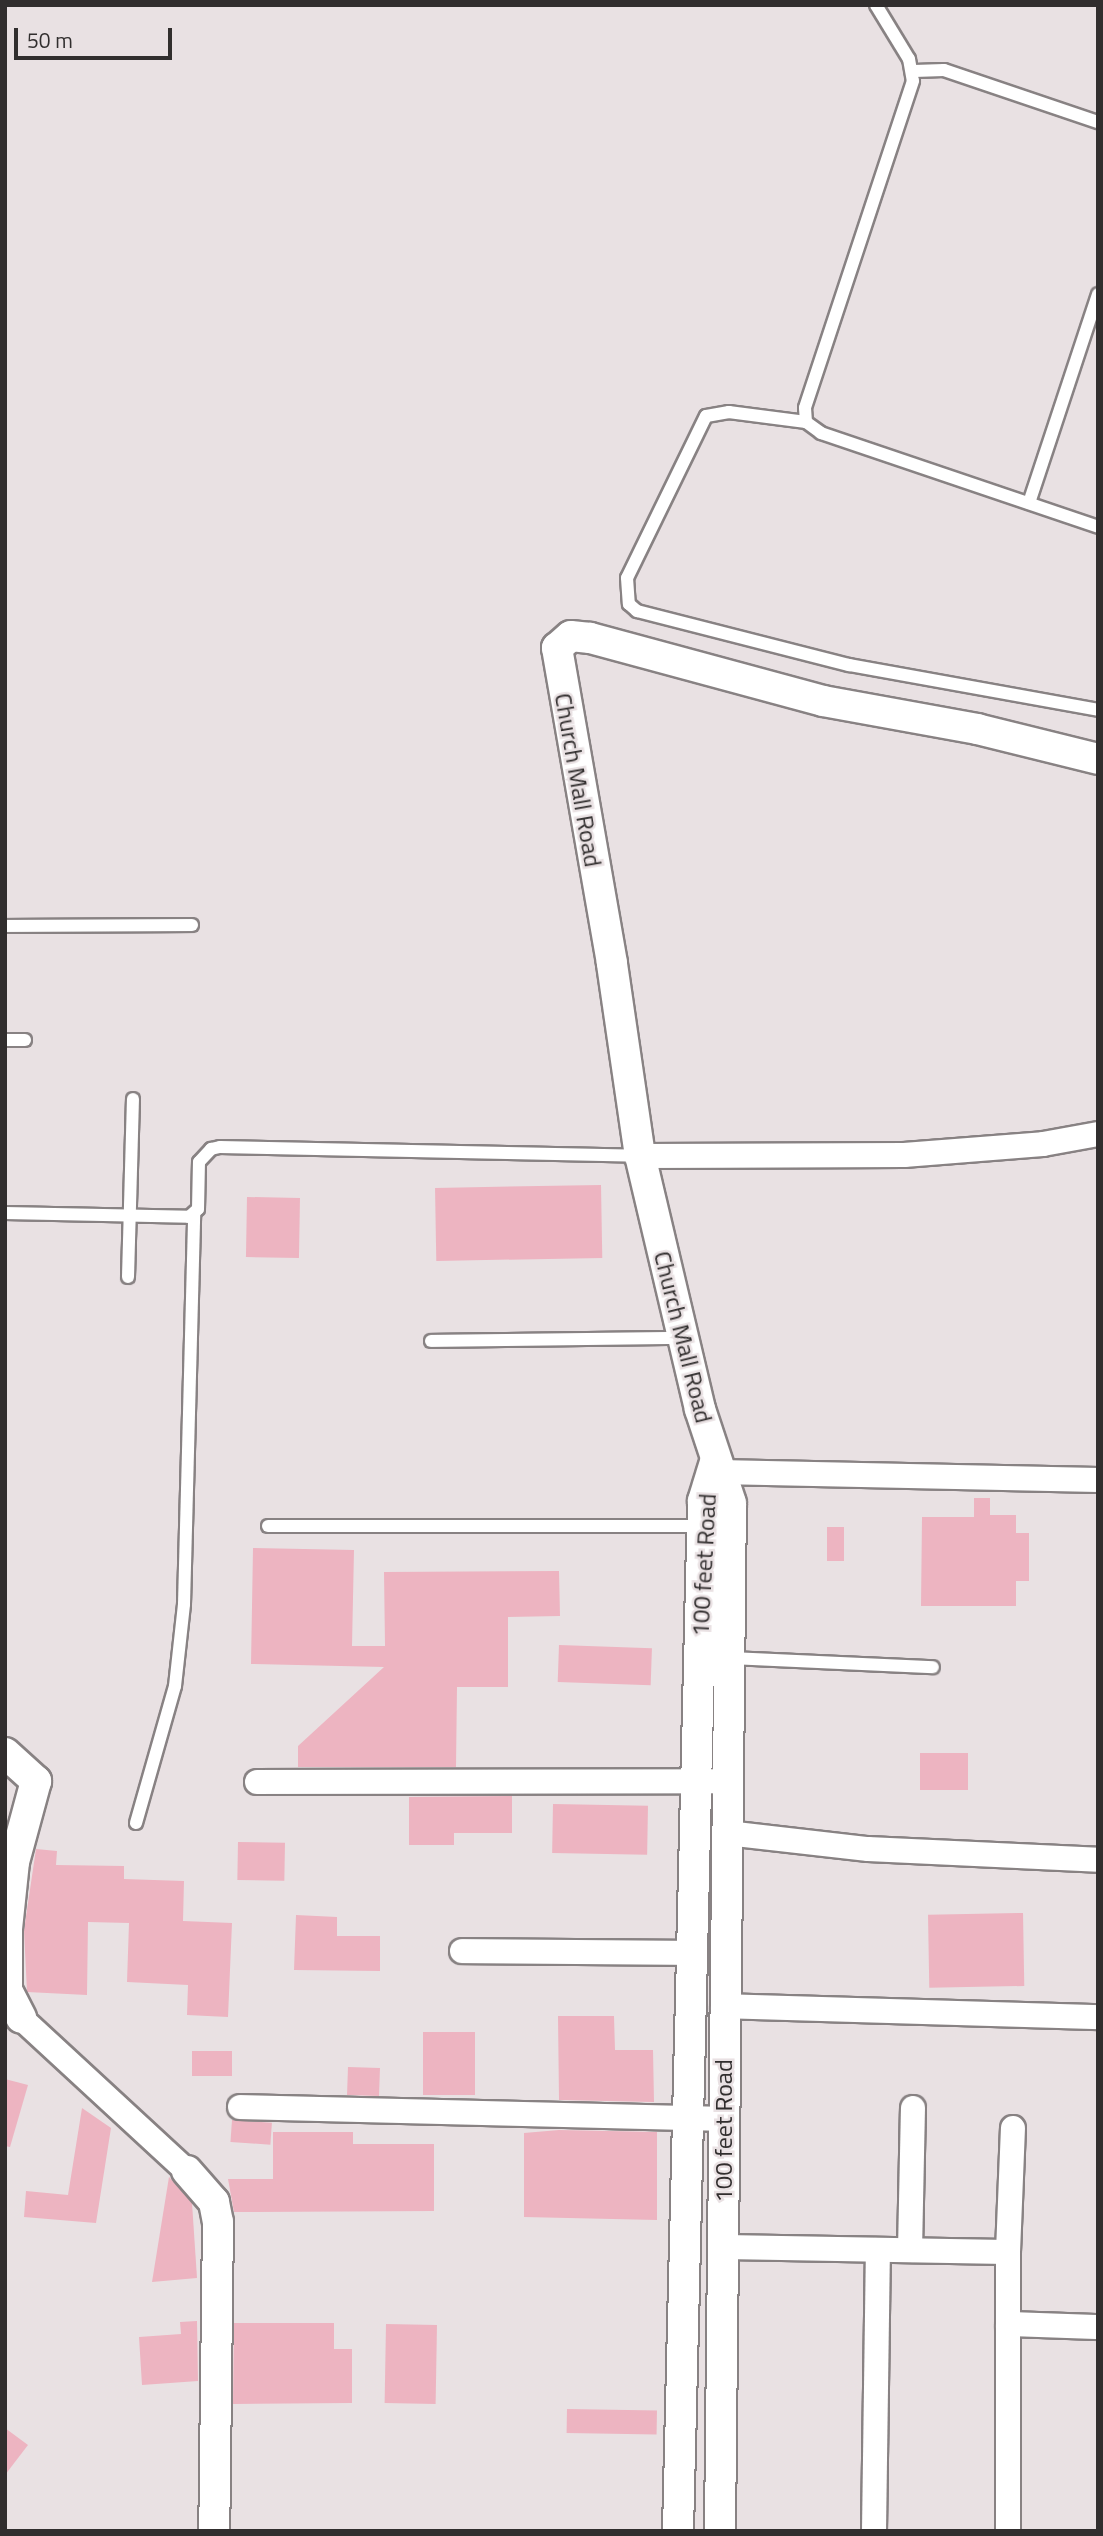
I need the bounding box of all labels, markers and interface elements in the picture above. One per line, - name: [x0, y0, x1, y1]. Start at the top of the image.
- scale bar: [18, 14, 175, 58]
- text: 50 m: [27, 24, 73, 56]
- street label: Church Mall Road: [549, 691, 607, 869]
- street label: Church Mall Road: [648, 1248, 718, 1426]
- street label: 100 feet Road: [686, 1493, 722, 1637]
- street label: 100 feet Road: [710, 2059, 738, 2203]

